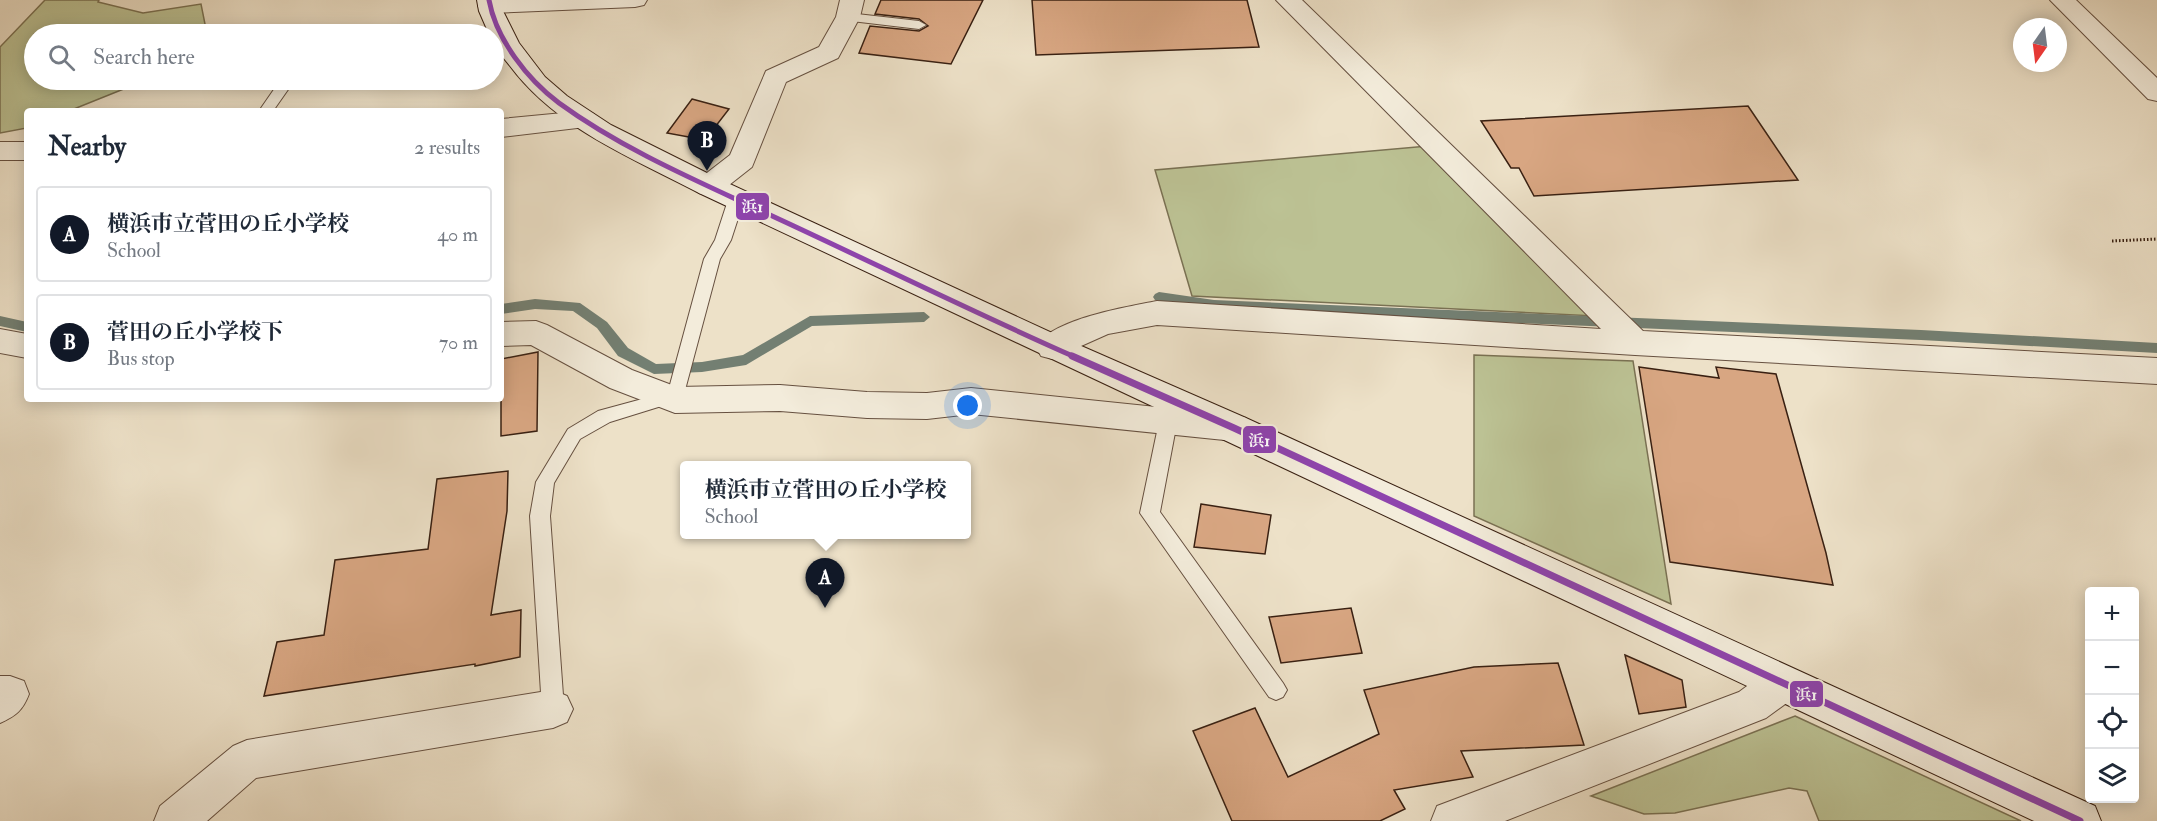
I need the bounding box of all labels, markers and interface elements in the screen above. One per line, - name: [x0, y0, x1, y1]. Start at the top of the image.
- north arrow: [2013, 18, 2067, 72]
- search box: [24, 24, 504, 90]
- icon: search: [45, 41, 78, 74]
- text: Search here: [93, 43, 195, 71]
- pin: B: [688, 122, 726, 171]
- text: Nearby: [48, 131, 126, 163]
- text: 2 results: [414, 135, 480, 160]
- line badge: 浜1: [735, 192, 770, 221]
- text: 浜1: [741, 197, 763, 217]
- text: 横浜市立菅田の丘小学校: [107, 210, 349, 238]
- text: A: [63, 222, 76, 247]
- text: 40 m: [437, 222, 478, 247]
- text: School: [107, 238, 161, 263]
- text: 菅田の丘小学校下: [107, 318, 283, 346]
- text: B: [63, 330, 76, 355]
- text: 70 m: [439, 330, 478, 355]
- text: Bus stop: [107, 346, 175, 371]
- your location: [953, 391, 982, 420]
- line badge: 浜1: [1242, 425, 1277, 454]
- text: 浜1: [1248, 431, 1270, 451]
- popup: [680, 461, 971, 539]
- text: 横浜市立菅田の丘小学校: [704, 476, 947, 504]
- text: School: [704, 504, 758, 529]
- pin: A: [806, 558, 844, 608]
- map controls: [2085, 587, 2139, 803]
- button: +: [2085, 587, 2139, 641]
- button: −: [2085, 641, 2139, 695]
- line badge: 浜1: [1789, 680, 1824, 708]
- text: 浜1: [1795, 685, 1817, 705]
- button: locate: [2085, 695, 2139, 749]
- button: layers: [2085, 749, 2139, 803]

